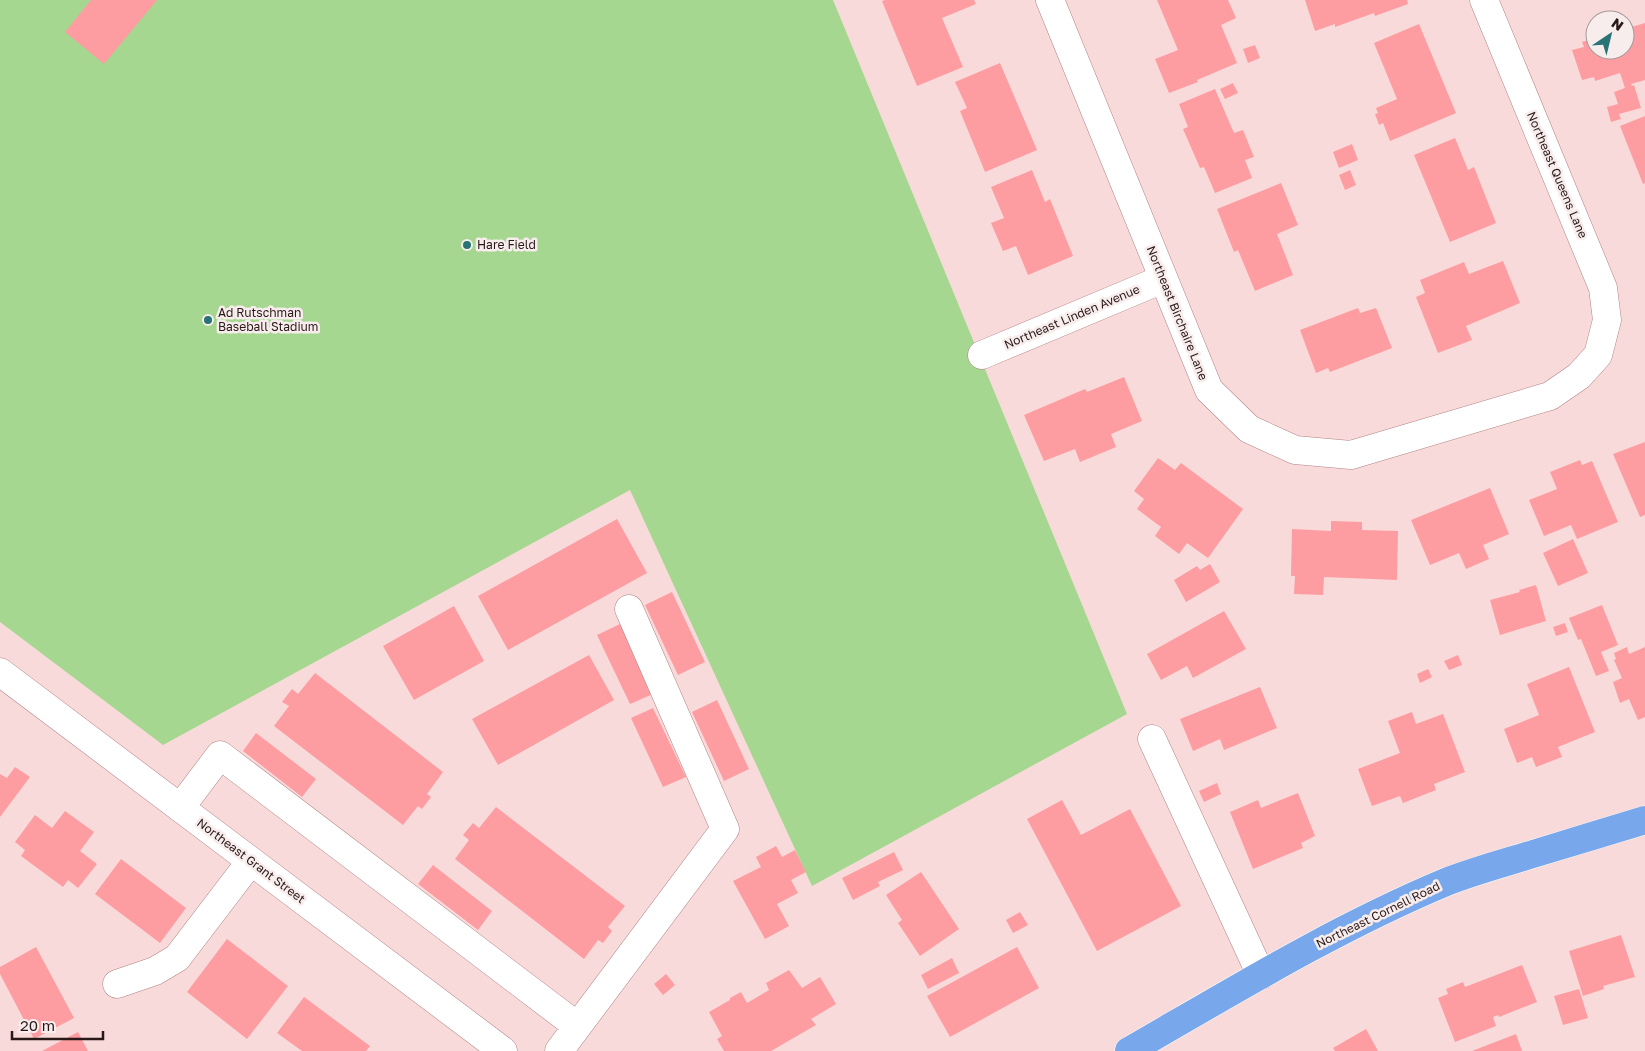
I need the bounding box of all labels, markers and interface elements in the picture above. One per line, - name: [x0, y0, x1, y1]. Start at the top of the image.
- north arrow: [1585, 10, 1635, 60]
- text: N: [1609, 14, 1627, 34]
- street label: Northeast Queens Lane: [1524, 109, 1591, 240]
- place label: Hare Field: [477, 237, 536, 252]
- marker: Hare Field: [461, 239, 473, 251]
- street label: Northeast Birchaire Lane: [1144, 243, 1211, 382]
- street label: Northeast Linden Avenue: [1002, 281, 1142, 352]
- place label: Ad Rutschman Baseball Stadium: [218, 305, 318, 334]
- marker: Ad Rutschman Baseball Stadium: [202, 314, 214, 326]
- street label: Northeast Grant Street: [194, 815, 309, 906]
- street label: Northeast Cornell Road: [1313, 878, 1442, 951]
- scale bar: [12, 1008, 104, 1040]
- text: 20 m: [20, 1016, 55, 1034]

